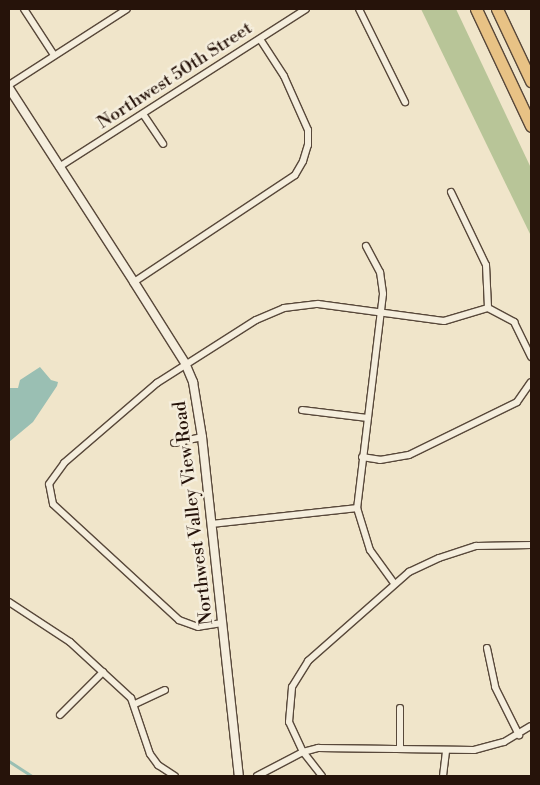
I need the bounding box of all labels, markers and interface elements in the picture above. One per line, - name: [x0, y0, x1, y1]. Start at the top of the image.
- street label: Northwest 50th Street: [94, 18, 256, 134]
- street label: Northwest Valley View Road: [170, 400, 218, 626]

